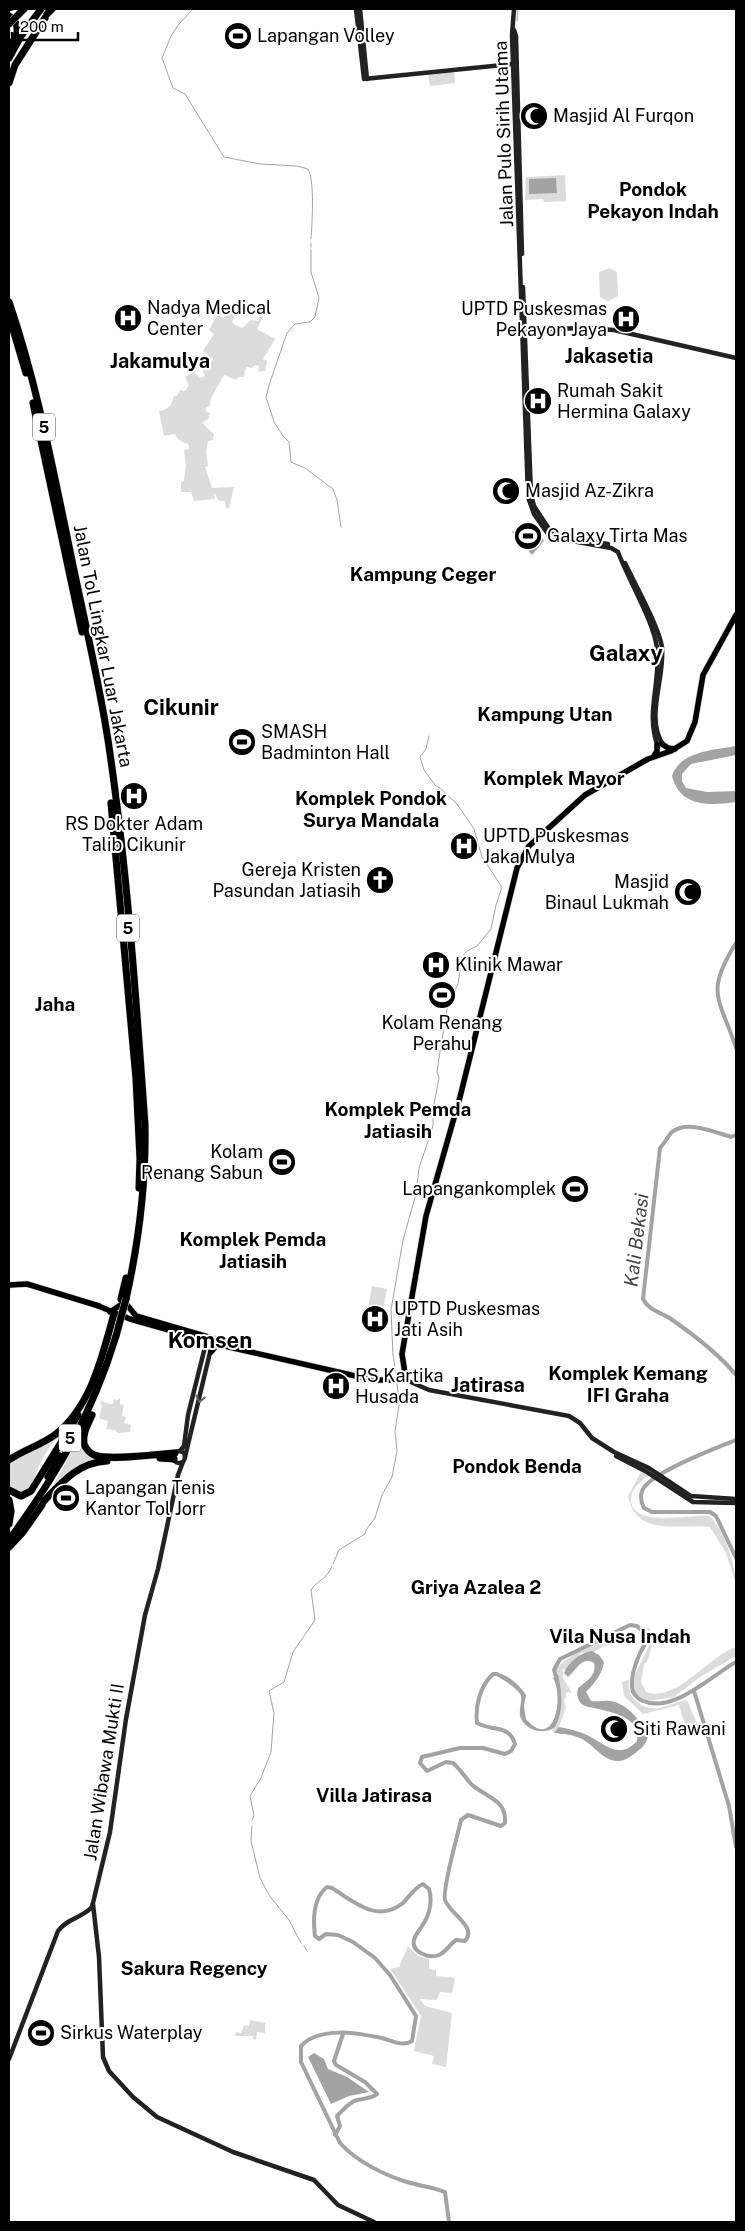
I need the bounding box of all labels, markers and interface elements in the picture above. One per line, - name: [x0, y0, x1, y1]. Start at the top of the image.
- scale bar: [12, 10, 79, 42]
- text: 200 m: [20, 18, 64, 35]
- sports icon: Lapangan Volley: [223, 21, 253, 51]
- place label: Lapangan Volley: [257, 25, 395, 46]
- street label: Jalan Pulo Sirih Utama: [490, 40, 517, 228]
- mosque icon: Masjid Al Furqon: [519, 101, 549, 131]
- place label: Masjid Al Furqon: [553, 105, 694, 126]
- district label: Pondok Pekayon Indah: [587, 178, 719, 222]
- place label: Nadya Medical Center: [147, 297, 271, 339]
- place label: UPTD Puskesmas Pekayon Jaya: [461, 298, 607, 340]
- hospital icon: Nadya Medical Center: [113, 303, 143, 333]
- hospital icon: UPTD Puskesmas Pekayon Jaya: [611, 304, 641, 334]
- district label: Jakasetia: [565, 344, 653, 368]
- district label: Jakamulya: [110, 349, 210, 373]
- place label: Rumah Sakit Hermina Galaxy: [557, 380, 691, 422]
- hospital icon: Rumah Sakit Hermina Galaxy: [523, 386, 553, 416]
- road number: 5: [33, 414, 55, 441]
- mosque icon: Masjid Az-Zikra: [491, 476, 521, 506]
- place label: Masjid Az-Zikra: [525, 480, 654, 501]
- sports icon: Galaxy Tirta Mas: [513, 521, 543, 551]
- street label: Jalan Tol Lingkar Luar Jakarta: [70, 523, 137, 769]
- place label: Galaxy Tirta Mas: [547, 525, 688, 546]
- district label: Kampung Ceger: [350, 563, 496, 585]
- district label: Galaxy: [589, 640, 664, 666]
- district label: Cikunir: [143, 694, 219, 720]
- district label: Kampung Utan: [477, 703, 613, 725]
- place label: SMASH Badminton Hall: [261, 721, 390, 763]
- sports icon: SMASH Badminton Hall: [227, 727, 257, 757]
- district label: Komplek Mayor: [483, 767, 625, 789]
- hospital icon: RS Dokter Adam Talib Cikunir: [119, 781, 149, 811]
- district label: Komplek Pondok Surya Mandala: [295, 787, 447, 831]
- place label: RS Dokter Adam Talib Cikunir: [65, 813, 203, 855]
- place label: UPTD Puskesmas Jaka Mulya: [483, 825, 629, 867]
- hospital icon: UPTD Puskesmas Jaka Mulya: [449, 831, 479, 861]
- place label: Gereja Kristen Pasundan Jatiasih: [212, 859, 361, 901]
- church icon: Gereja Kristen Pasundan Jatiasih: [365, 865, 395, 895]
- place label: Masjid Binaul Lukmah: [545, 871, 669, 913]
- mosque icon: Masjid Binaul Lukmah: [673, 877, 703, 907]
- road number: 5: [117, 914, 139, 941]
- hospital icon: Klinik Mawar: [421, 950, 451, 980]
- place label: Klinik Mawar: [455, 954, 563, 975]
- sports icon: Kolam Renang Perahu: [427, 980, 457, 1010]
- district label: Jaha: [35, 993, 75, 1015]
- place label: Kolam Renang Perahu: [381, 1012, 503, 1054]
- district label: Komplek Pemda Jatiasih: [325, 1098, 471, 1142]
- place label: Kolam Renang Sabun: [141, 1141, 263, 1183]
- sports icon: Kolam Renang Sabun: [267, 1147, 297, 1177]
- sports icon: Lapangankomplek: [560, 1174, 590, 1204]
- place label: Lapangankomplek: [402, 1178, 556, 1199]
- water label: Kali Bekasi: [619, 1192, 653, 1288]
- district label: Komplek Pemda Jatiasih: [180, 1228, 326, 1272]
- place label: UPTD Puskesmas Jati Asih: [394, 1298, 540, 1340]
- hospital icon: UPTD Puskesmas Jati Asih: [360, 1304, 390, 1334]
- district label: Komsen: [168, 1327, 252, 1353]
- district label: Komplek Kemang IFI Graha: [548, 1362, 708, 1406]
- place label: RS Kartika Husada: [355, 1365, 444, 1407]
- hospital icon: RS Kartika Husada: [321, 1371, 351, 1401]
- district label: Jatirasa: [451, 1373, 525, 1397]
- one-way arrow: [195, 1394, 206, 1403]
- road number: 5: [59, 1425, 81, 1452]
- district label: Pondok Benda: [452, 1455, 582, 1477]
- place label: Lapangan Tenis Kantor Tol Jorr: [85, 1477, 215, 1519]
- sports icon: Lapangan Tenis Kantor Tol Jorr: [51, 1483, 81, 1513]
- district label: Griya Azalea 2: [411, 1576, 541, 1598]
- district label: Vila Nusa Indah: [549, 1625, 691, 1647]
- street label: Jalan Wibawa Mukti II: [79, 1682, 128, 1862]
- mosque icon: Siti Rawani: [599, 1714, 629, 1744]
- place label: Siti Rawani: [633, 1718, 726, 1739]
- district label: Villa Jatirasa: [316, 1784, 432, 1806]
- district label: Sakura Regency: [120, 1957, 268, 1979]
- sports icon: Sirkus Waterplay: [26, 2018, 56, 2048]
- place label: Sirkus Waterplay: [60, 2022, 203, 2043]

